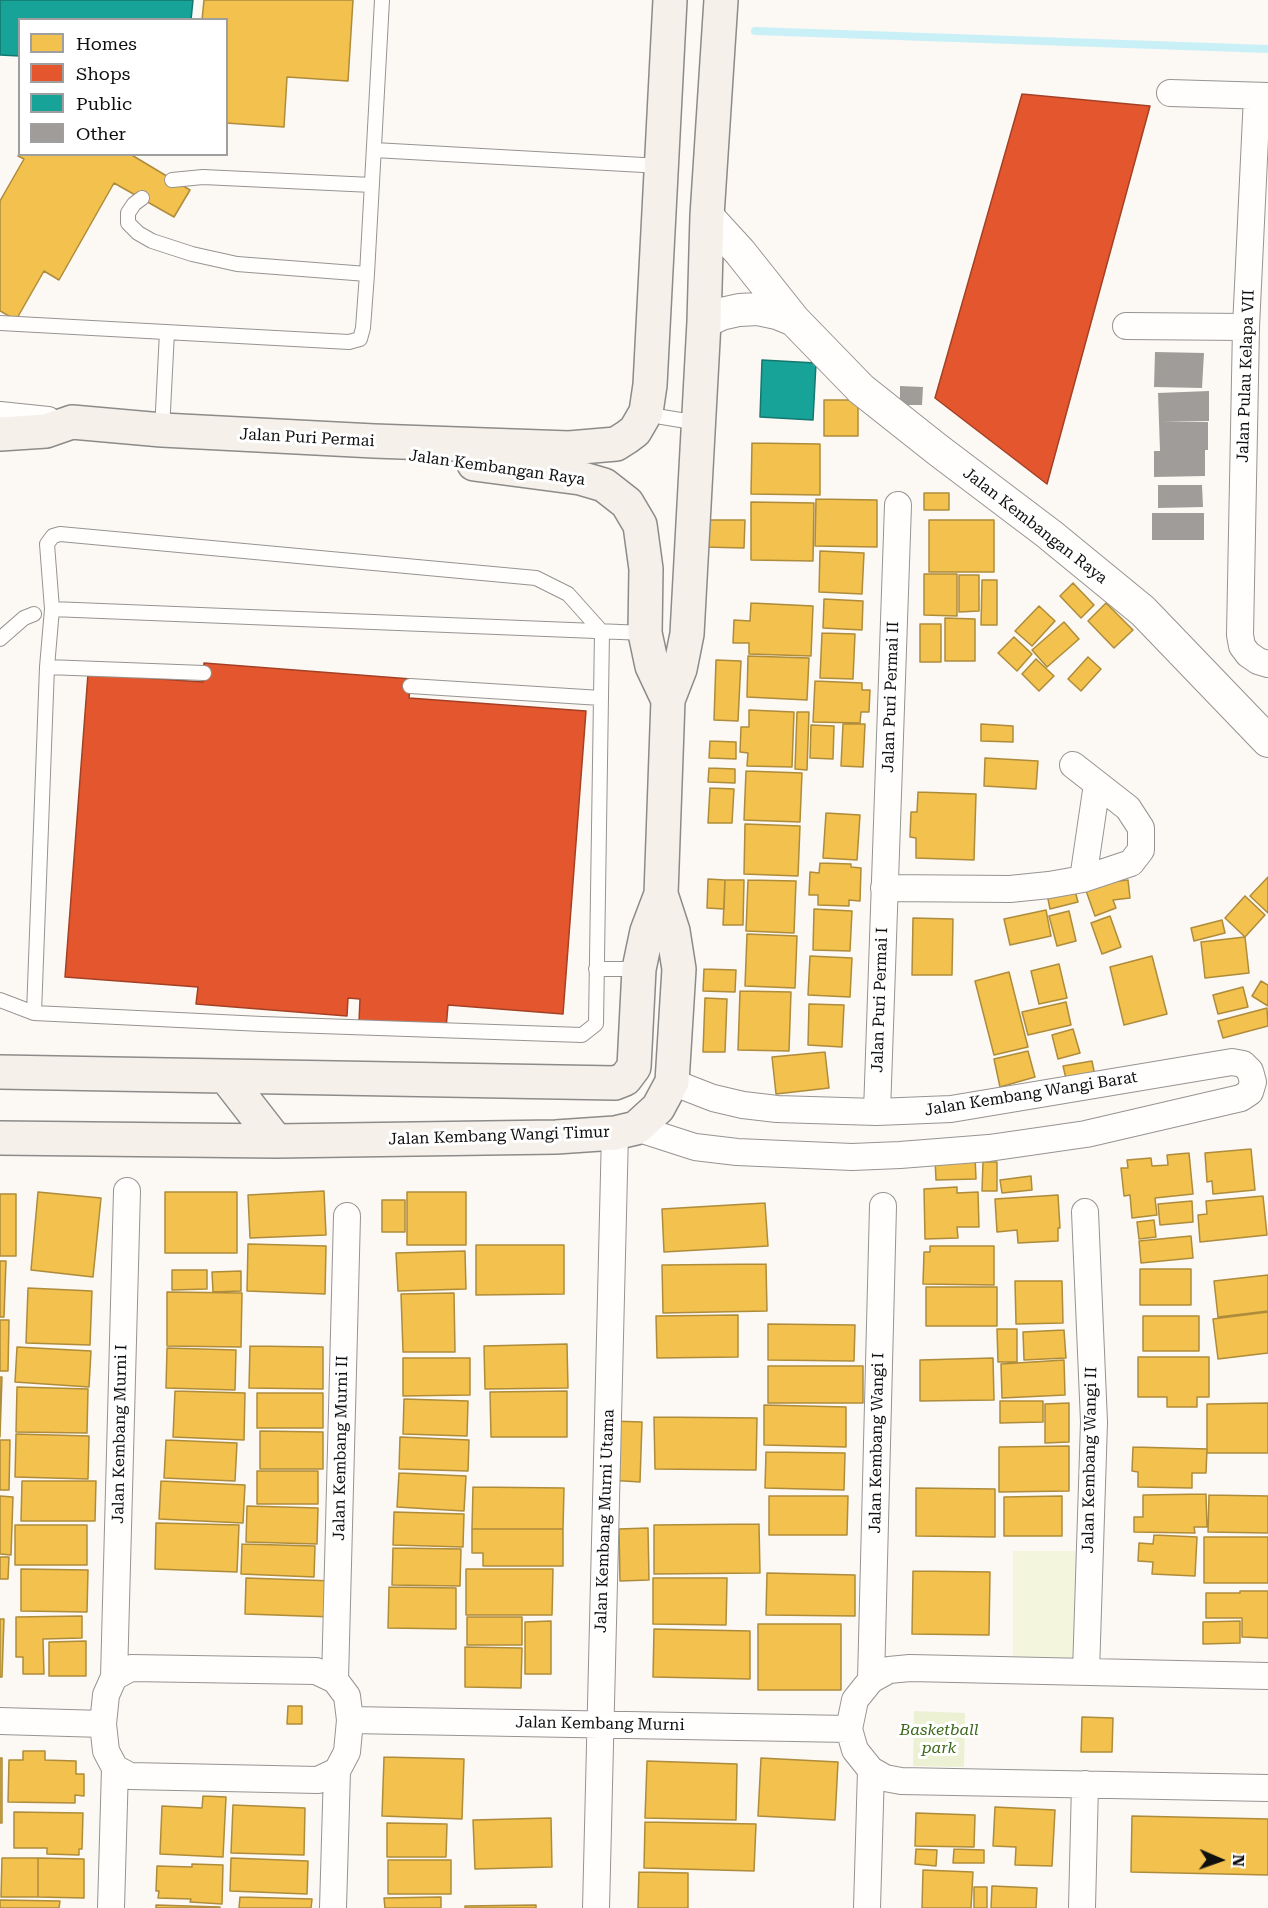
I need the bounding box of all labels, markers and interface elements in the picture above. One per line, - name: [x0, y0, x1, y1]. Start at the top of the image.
- legend: [18, 18, 228, 156]
- text: Homes: [76, 33, 137, 54]
- text: Shops: [76, 63, 130, 84]
- text: Public: [76, 93, 132, 114]
- text: Other: [76, 123, 126, 144]
- street label: Jalan Pulau Kelapa VII: [1233, 289, 1259, 463]
- street label: Jalan Puri Permai: [239, 425, 375, 451]
- street label: Jalan Kembangan Raya: [408, 446, 586, 490]
- street label: Jalan Kembangan Raya: [959, 464, 1111, 588]
- street label: Jalan Puri Permai II: [879, 621, 903, 773]
- street label: Jalan Puri Permai I: [868, 927, 892, 1073]
- street label: Jalan Kembang Wangi Barat: [923, 1068, 1139, 1120]
- street label: Jalan Kembang Wangi Timur: [388, 1123, 610, 1149]
- street label: Jalan Kembang Murni I: [109, 1344, 131, 1524]
- street label: Jalan Kembang Wangi I: [866, 1352, 888, 1534]
- street label: Jalan Kembang Murni II: [330, 1355, 352, 1541]
- street label: Jalan Kembang Wangi II: [1079, 1366, 1101, 1554]
- street label: Jalan Kembang Murni Utama: [592, 1409, 618, 1633]
- street label: Jalan Kembang Murni: [515, 1713, 685, 1735]
- park label: Basketball park: [900, 1720, 978, 1758]
- north arrow: [1190, 1830, 1250, 1890]
- text: N: [1229, 1854, 1248, 1867]

